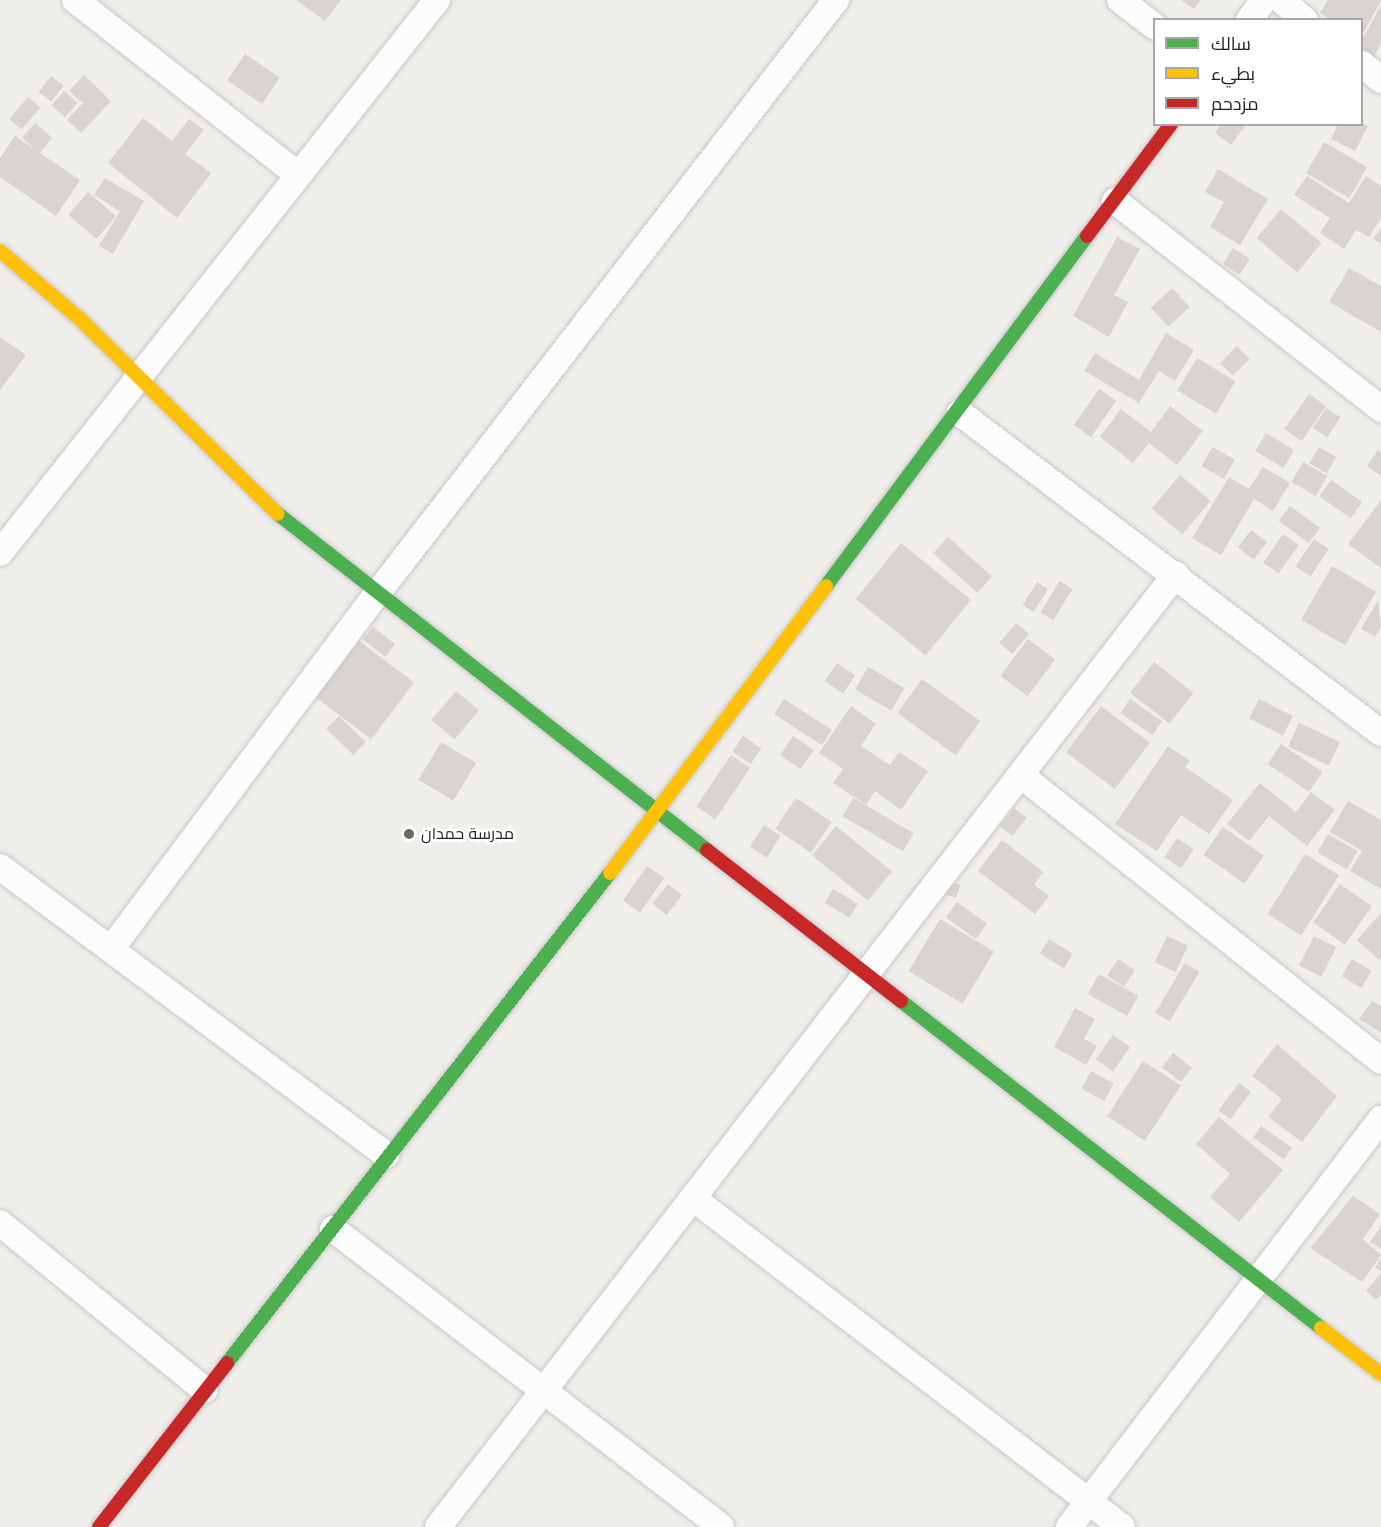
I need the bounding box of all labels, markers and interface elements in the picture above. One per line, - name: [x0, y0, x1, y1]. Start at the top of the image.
- legend: [1153, 18, 1363, 126]
- text: سالك: [1211, 33, 1251, 55]
- text: بطيء: [1211, 63, 1255, 85]
- text: مزدحم: [1211, 93, 1259, 115]
- place label: مدرسة حمدان: [421, 824, 514, 844]
- marker: مدرسة حمدان: [402, 827, 416, 841]

